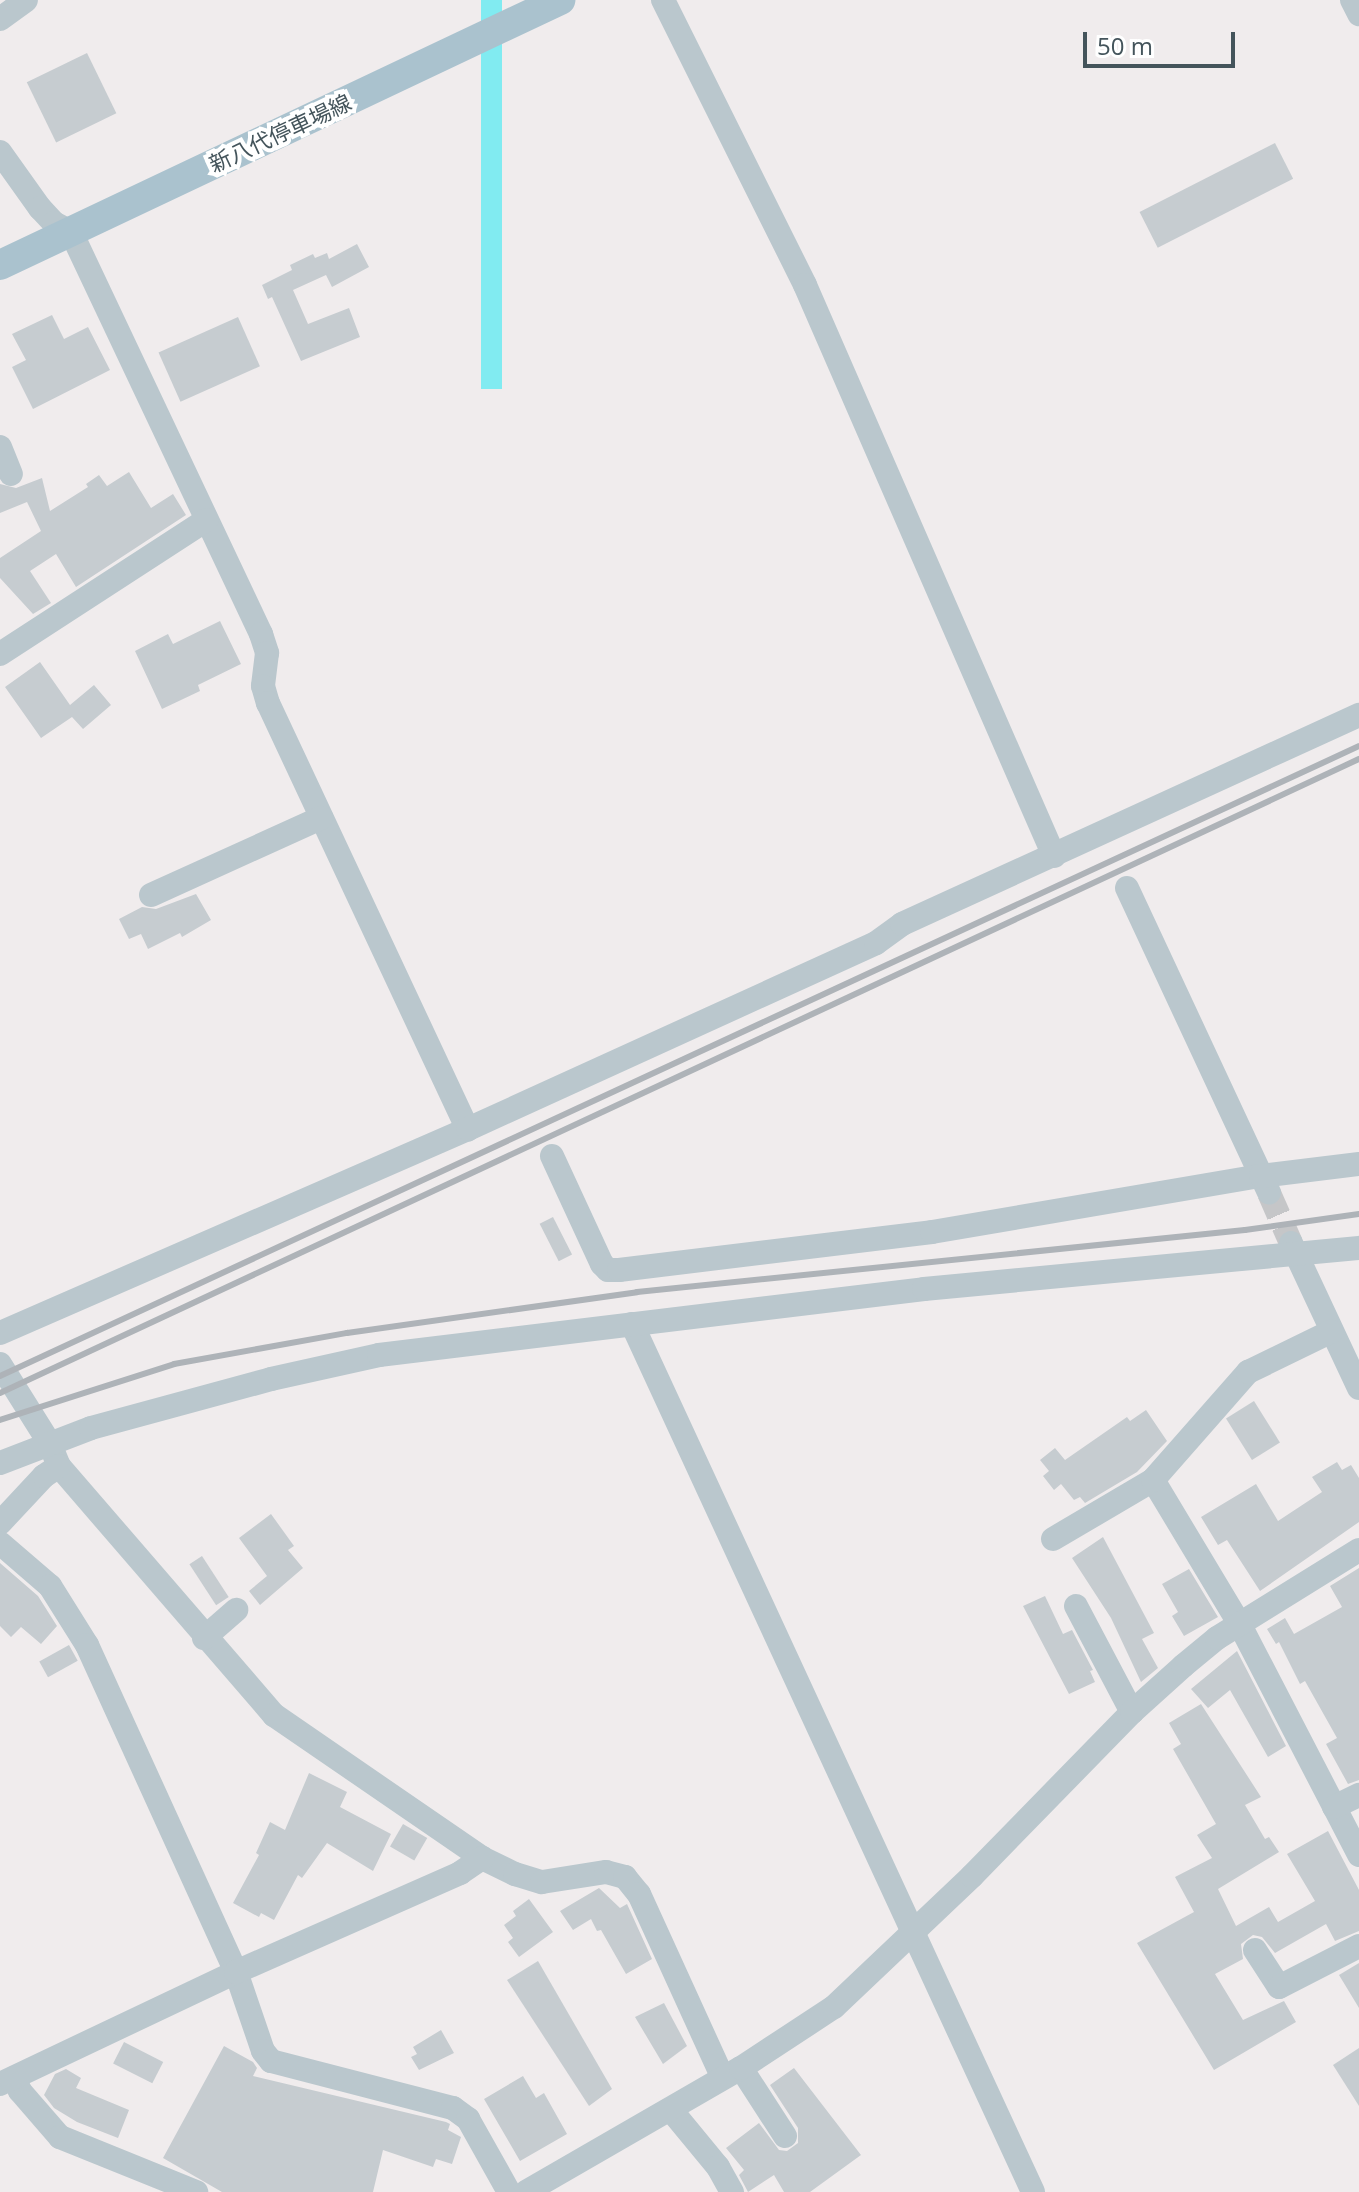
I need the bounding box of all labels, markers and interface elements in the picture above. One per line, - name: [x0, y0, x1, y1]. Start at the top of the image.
- scale bar: [1087, 16, 1239, 66]
- text: 50 m: [1097, 29, 1153, 62]
- street label: 新八代停車場線: [205, 88, 355, 178]

